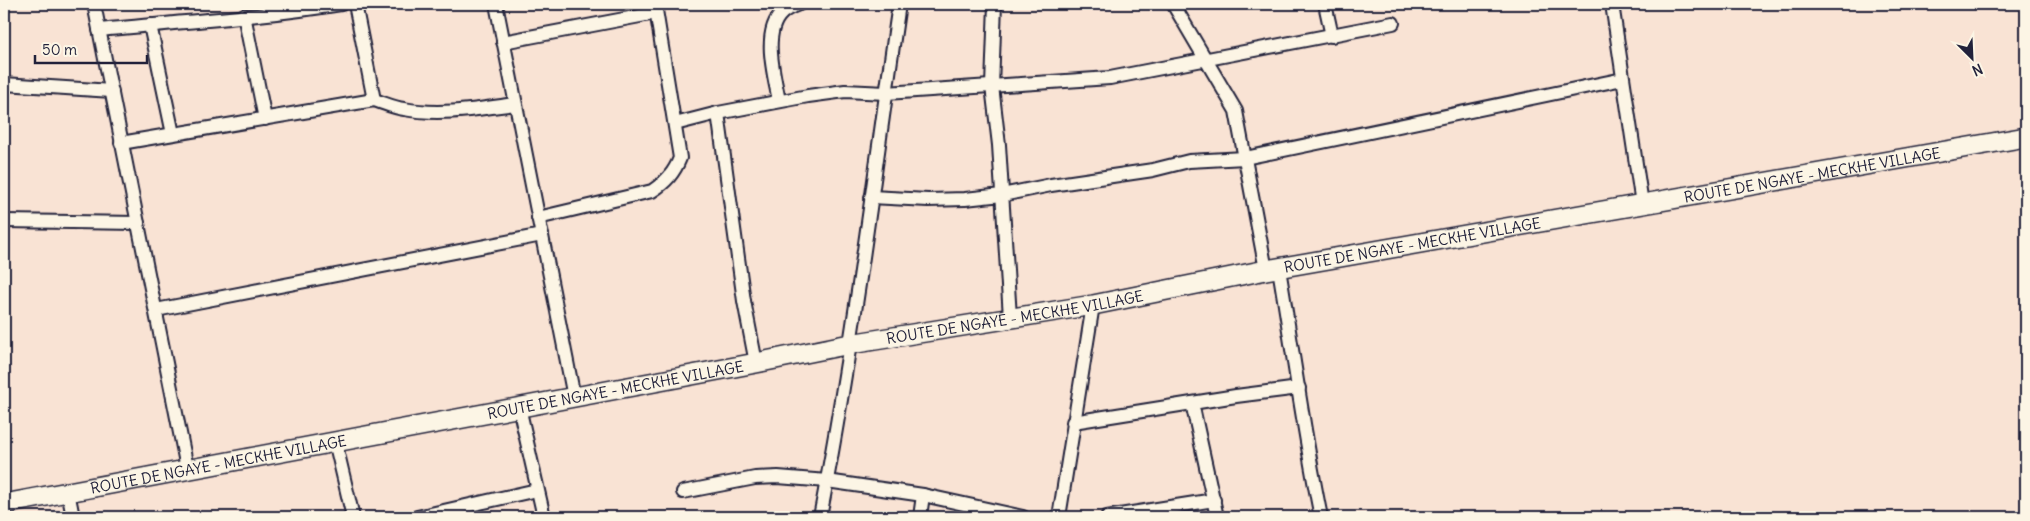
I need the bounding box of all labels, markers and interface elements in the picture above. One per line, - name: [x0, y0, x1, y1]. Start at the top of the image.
- scale bar: [35, 32, 148, 64]
- north arrow: [1948, 32, 1998, 82]
- text: 50 m: [42, 40, 77, 59]
- text: N: [1969, 60, 1985, 80]
- street label: ROUTE DE NGAYE - MECKHE VILLAGE: [1682, 143, 1942, 206]
- street label: ROUTE DE NGAYE - MECKHE VILLAGE: [1282, 213, 1542, 276]
- street label: ROUTE DE NGAYE - MECKHE VILLAGE: [885, 286, 1145, 348]
- street label: ROUTE DE NGAYE - MECKHE VILLAGE: [486, 356, 745, 423]
- street label: ROUTE DE NGAYE - MECKHE VILLAGE: [89, 430, 348, 497]

